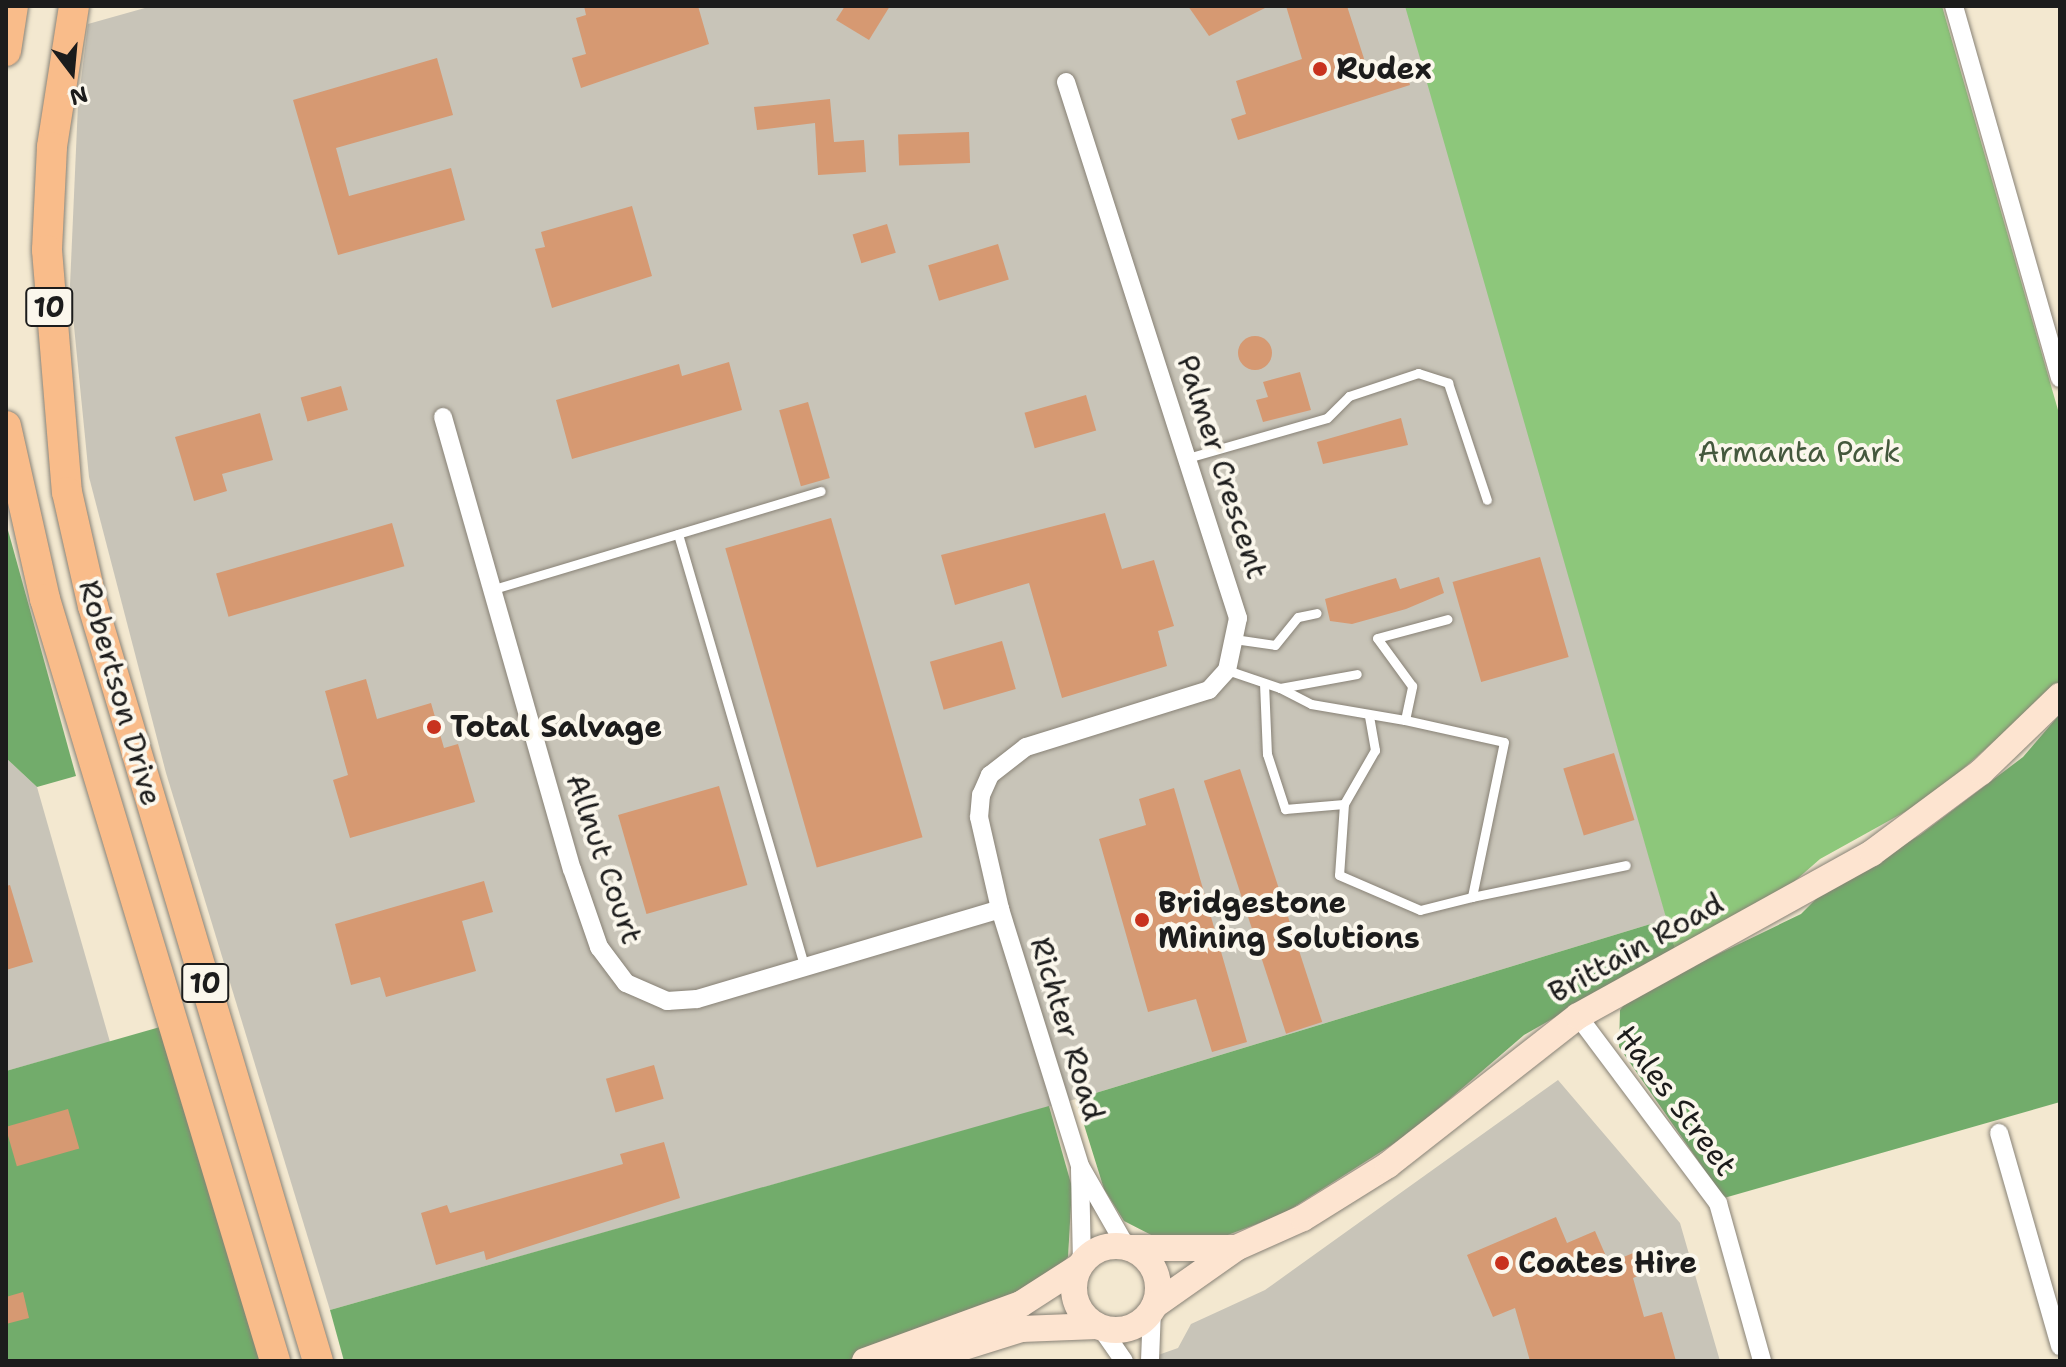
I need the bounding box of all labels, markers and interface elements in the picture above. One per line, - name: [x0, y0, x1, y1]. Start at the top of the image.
- north arrow: [32, 32, 112, 112]
- place label: Rudex: [1336, 51, 1432, 87]
- marker: Rudex: [1311, 60, 1329, 78]
- text: N: [66, 79, 91, 112]
- road number: 10: [25, 283, 73, 331]
- street label: Palmer Crescent: [1169, 351, 1275, 583]
- park label: Armanta Park: [1698, 434, 1900, 470]
- street label: Robertson Drive: [71, 576, 169, 810]
- place label: Total Salvage: [450, 709, 662, 745]
- marker: Total Salvage: [425, 718, 443, 736]
- street label: Allnut Court: [558, 769, 650, 949]
- place label: Bridgestone Mining Solutions: [1158, 885, 1420, 956]
- street label: Brittain Road: [1542, 885, 1730, 1011]
- marker: Bridgestone Mining Solutions: [1133, 911, 1151, 929]
- street label: Richter Road: [1022, 933, 1112, 1125]
- road number: 10: [181, 959, 229, 1007]
- street label: Hales Street: [1608, 1019, 1744, 1183]
- place label: Coates Hire: [1518, 1245, 1697, 1281]
- marker: Coates Hire: [1493, 1254, 1511, 1272]

